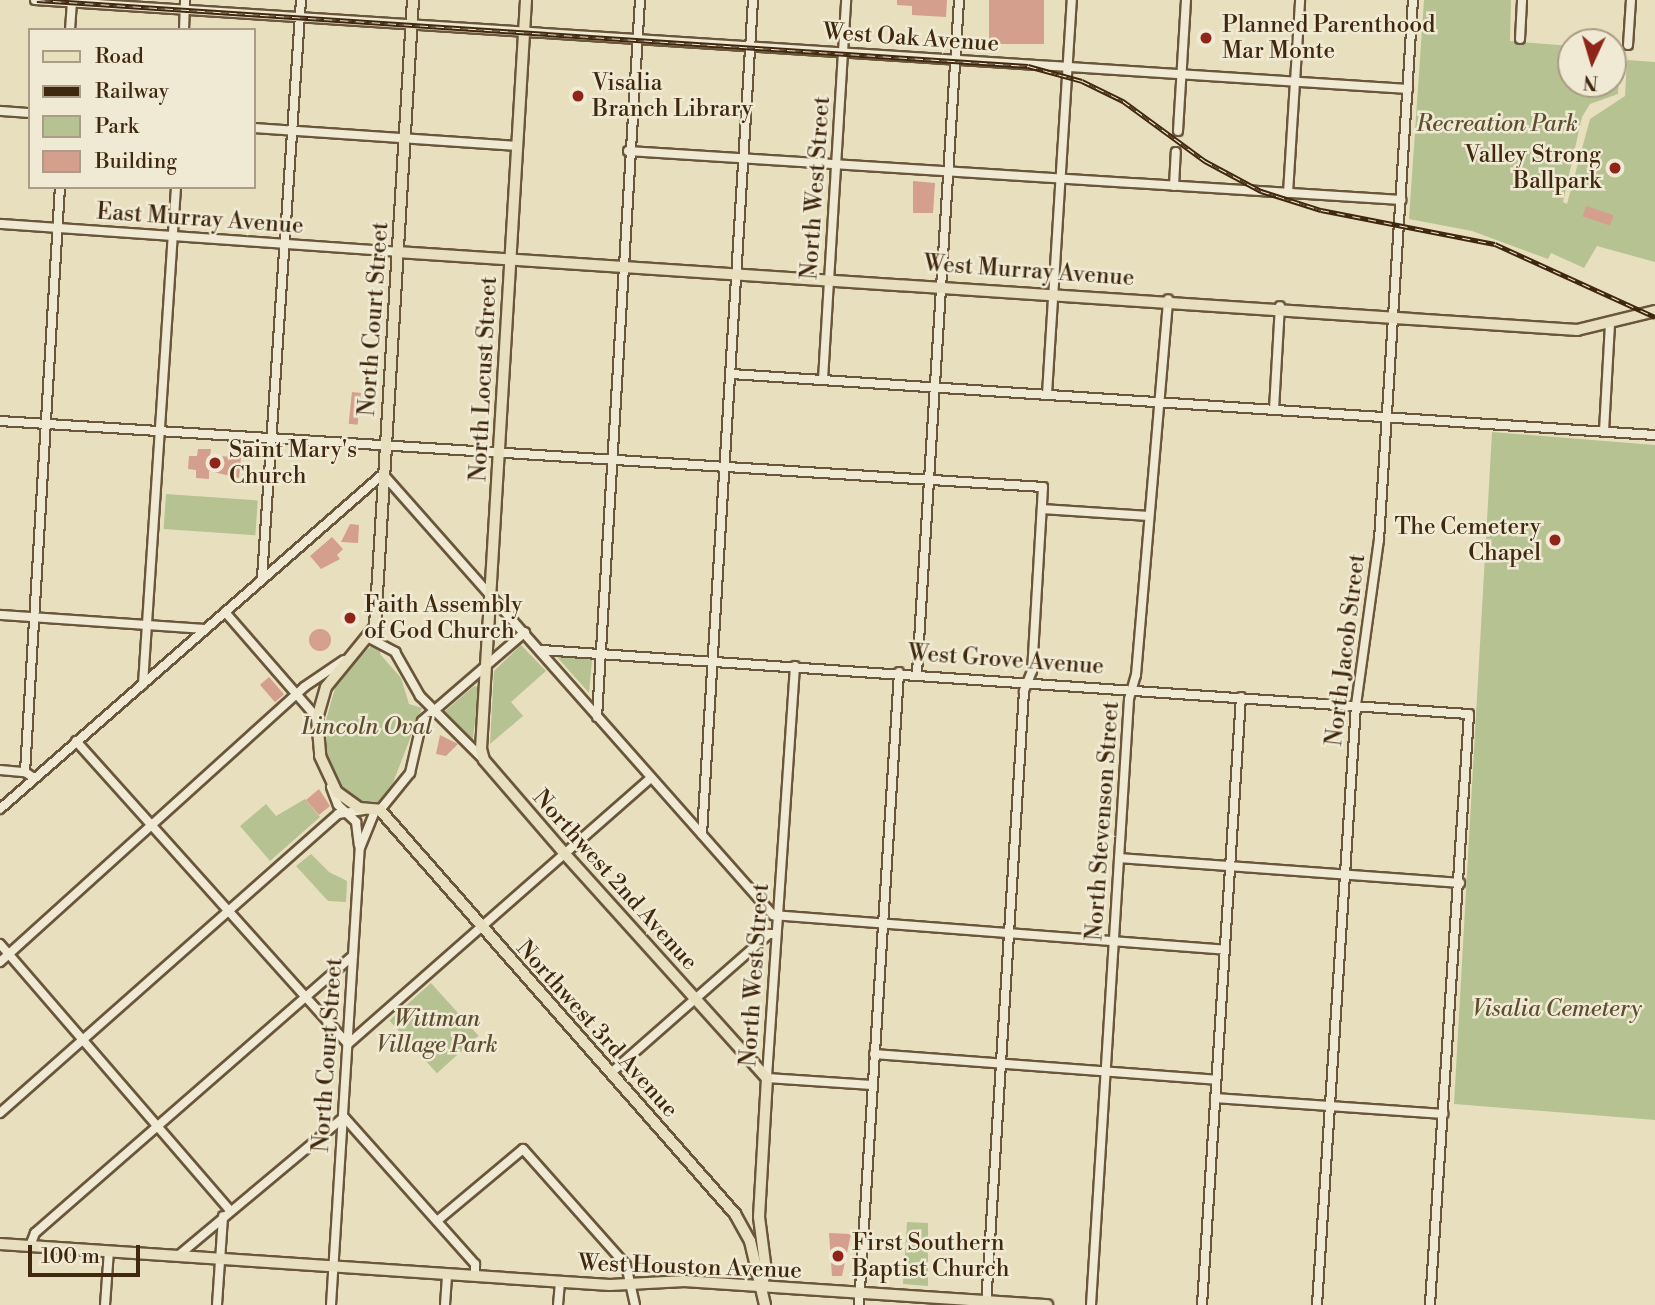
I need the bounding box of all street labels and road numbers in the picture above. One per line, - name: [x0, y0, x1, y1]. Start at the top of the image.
- street label: West Oak Avenue: [822, 18, 1000, 58]
- street label: North West Street: [796, 95, 836, 281]
- street label: East Murray Avenue: [96, 198, 304, 240]
- street label: North Court Street: [353, 221, 395, 417]
- street label: West Murray Avenue: [923, 250, 1135, 292]
- street label: North Locust Street: [465, 276, 503, 482]
- street label: North Jacob Street: [1321, 552, 1371, 748]
- street label: West Grove Avenue: [907, 639, 1105, 681]
- street label: North Stevenson Street: [1081, 700, 1125, 942]
- street label: Northwest 2nd Avenue: [527, 784, 703, 976]
- street label: North West Street: [735, 882, 775, 1068]
- street label: Northwest 3rd Avenue: [510, 935, 684, 1123]
- street label: North Court Street: [307, 957, 349, 1153]
- street label: West Houston Avenue: [578, 1249, 802, 1285]

